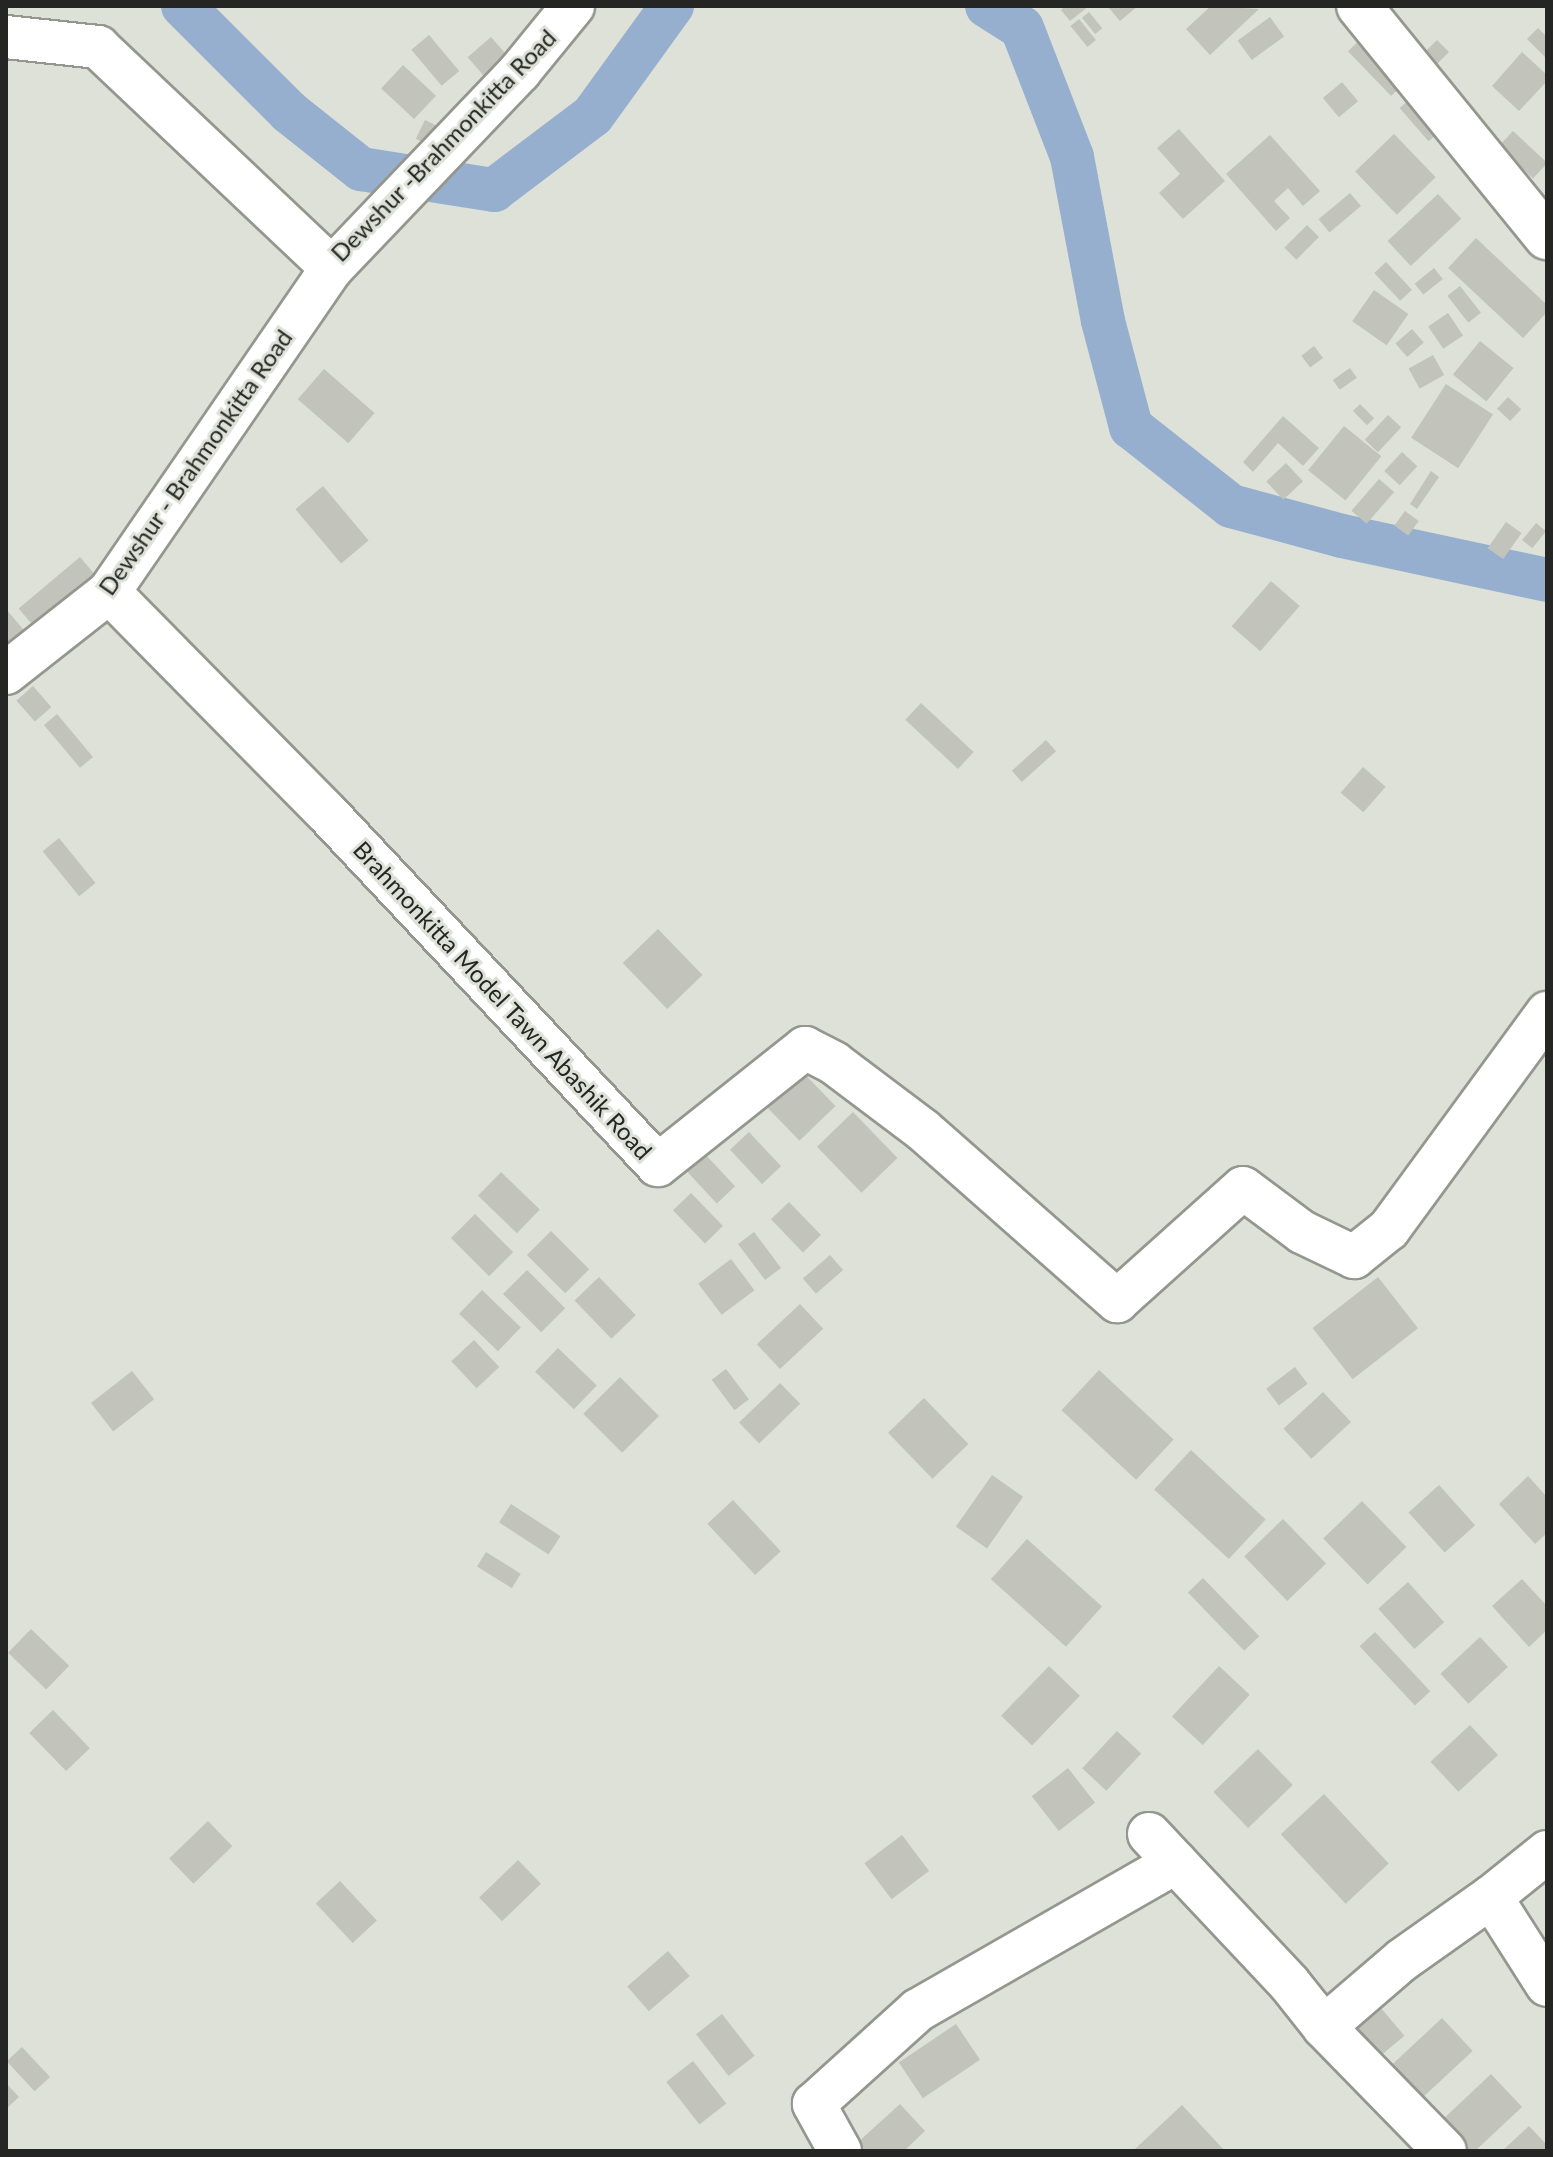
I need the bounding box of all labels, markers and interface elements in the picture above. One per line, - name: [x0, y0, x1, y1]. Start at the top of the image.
- street label: Dewshur -Brahmonkitta Road: [324, 23, 562, 267]
- street label: Dewshur - Brahmonkitta Road: [92, 323, 298, 601]
- street label: Brahmonkitta Model Tawn Abashik Road: [347, 834, 659, 1166]

